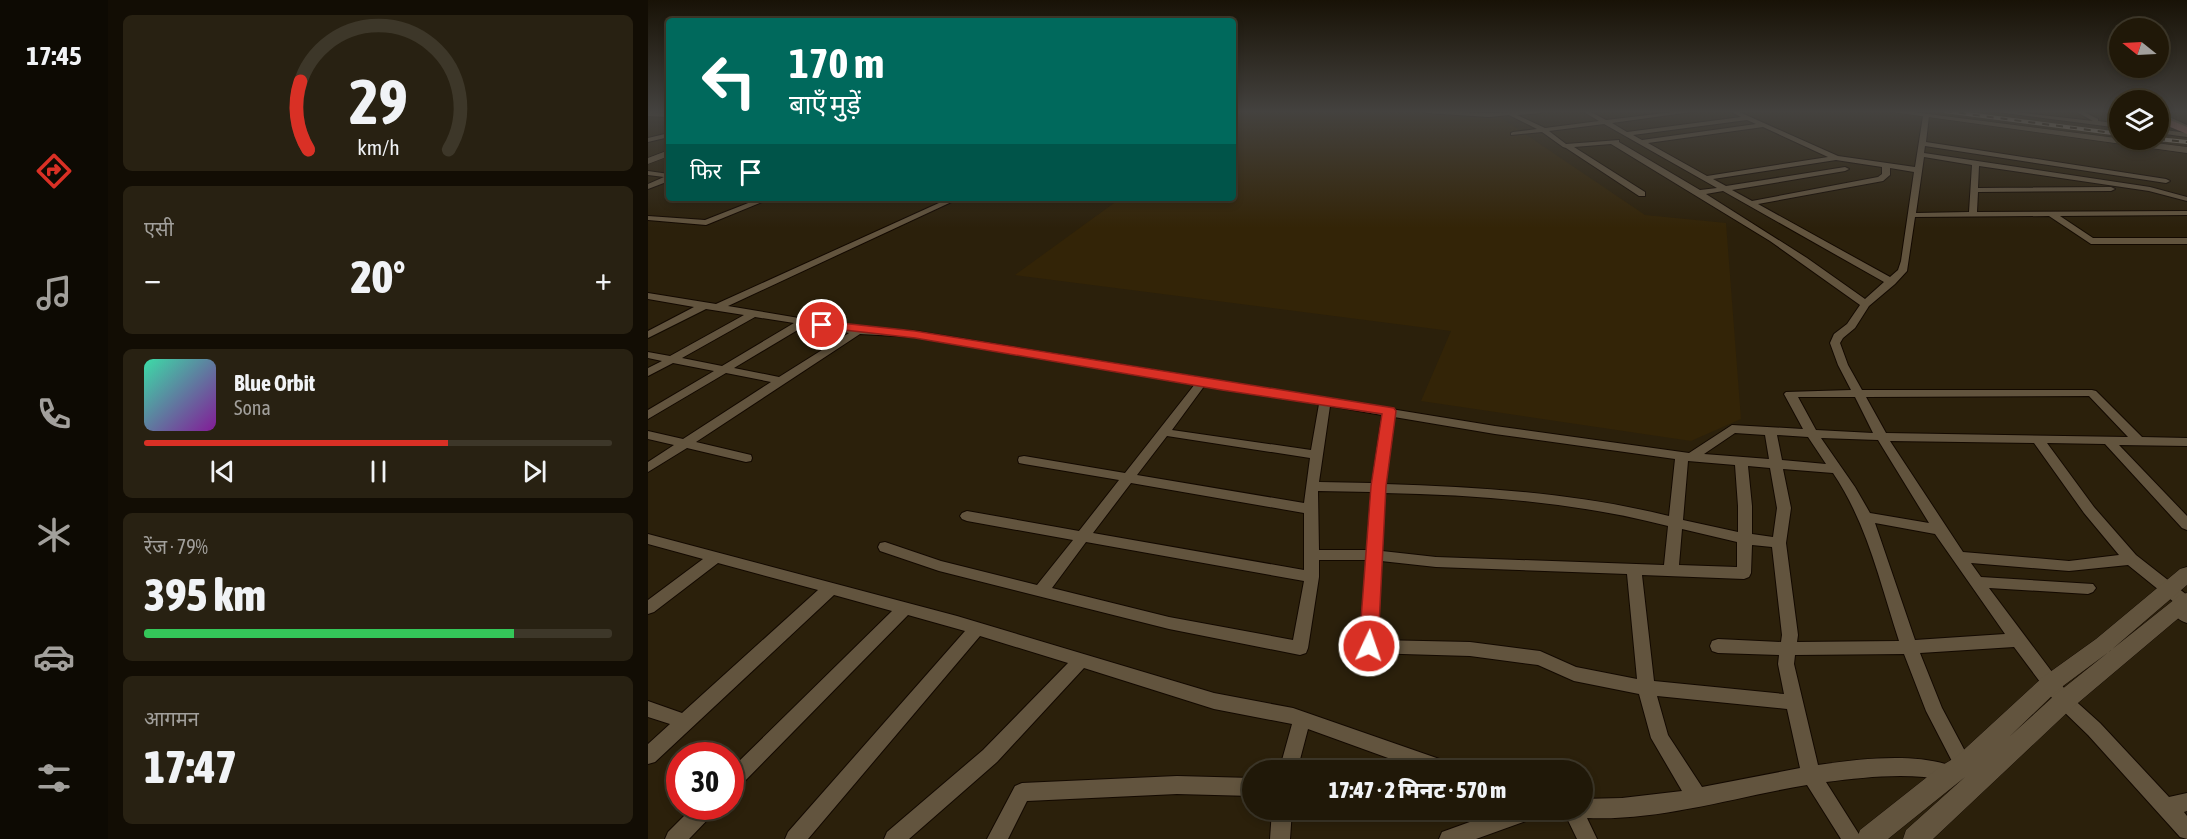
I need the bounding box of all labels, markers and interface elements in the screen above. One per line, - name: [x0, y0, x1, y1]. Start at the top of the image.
- north arrow: [2109, 18, 2169, 78]
- map controls: [2109, 18, 2169, 150]
- text: 170 m: [789, 39, 884, 87]
- text: 17:45: [26, 40, 82, 71]
- icon: left: [690, 42, 768, 120]
- text: 29: [349, 66, 407, 137]
- text: बाएँ मुड़ें: [789, 89, 861, 120]
- button: layers: [2109, 90, 2169, 150]
- text: km/h: [357, 135, 399, 160]
- icon: directions: [33, 150, 75, 192]
- icon: arrive: [734, 156, 767, 189]
- text: फिर: [690, 158, 722, 184]
- text: एसी: [144, 217, 174, 240]
- text: 20°: [351, 251, 405, 303]
- text: −: [144, 259, 161, 297]
- text: +: [595, 259, 612, 297]
- icon: music: [33, 272, 75, 314]
- pin: [796, 299, 847, 350]
- icon: arrive: [805, 308, 838, 341]
- text: Blue Orbit: [234, 370, 315, 396]
- icon: phone: [33, 393, 75, 435]
- text: Sona: [234, 396, 271, 419]
- icon: previous: [206, 455, 239, 488]
- icon: pause: [362, 455, 395, 488]
- icon: next: [518, 455, 551, 488]
- icon: climate: [33, 514, 75, 556]
- text: रेंज · 79%: [144, 535, 208, 558]
- text: 395 km: [144, 569, 266, 621]
- position arrow: [1337, 614, 1401, 678]
- icon: car: [33, 636, 75, 678]
- text: आगमन: [144, 707, 199, 730]
- text: 17:47: [144, 741, 237, 793]
- speed limit sign: 30: [666, 742, 744, 820]
- icon: filters: [33, 757, 75, 799]
- text: 17:47 · 2 मिनट · 570 m: [1329, 777, 1506, 803]

